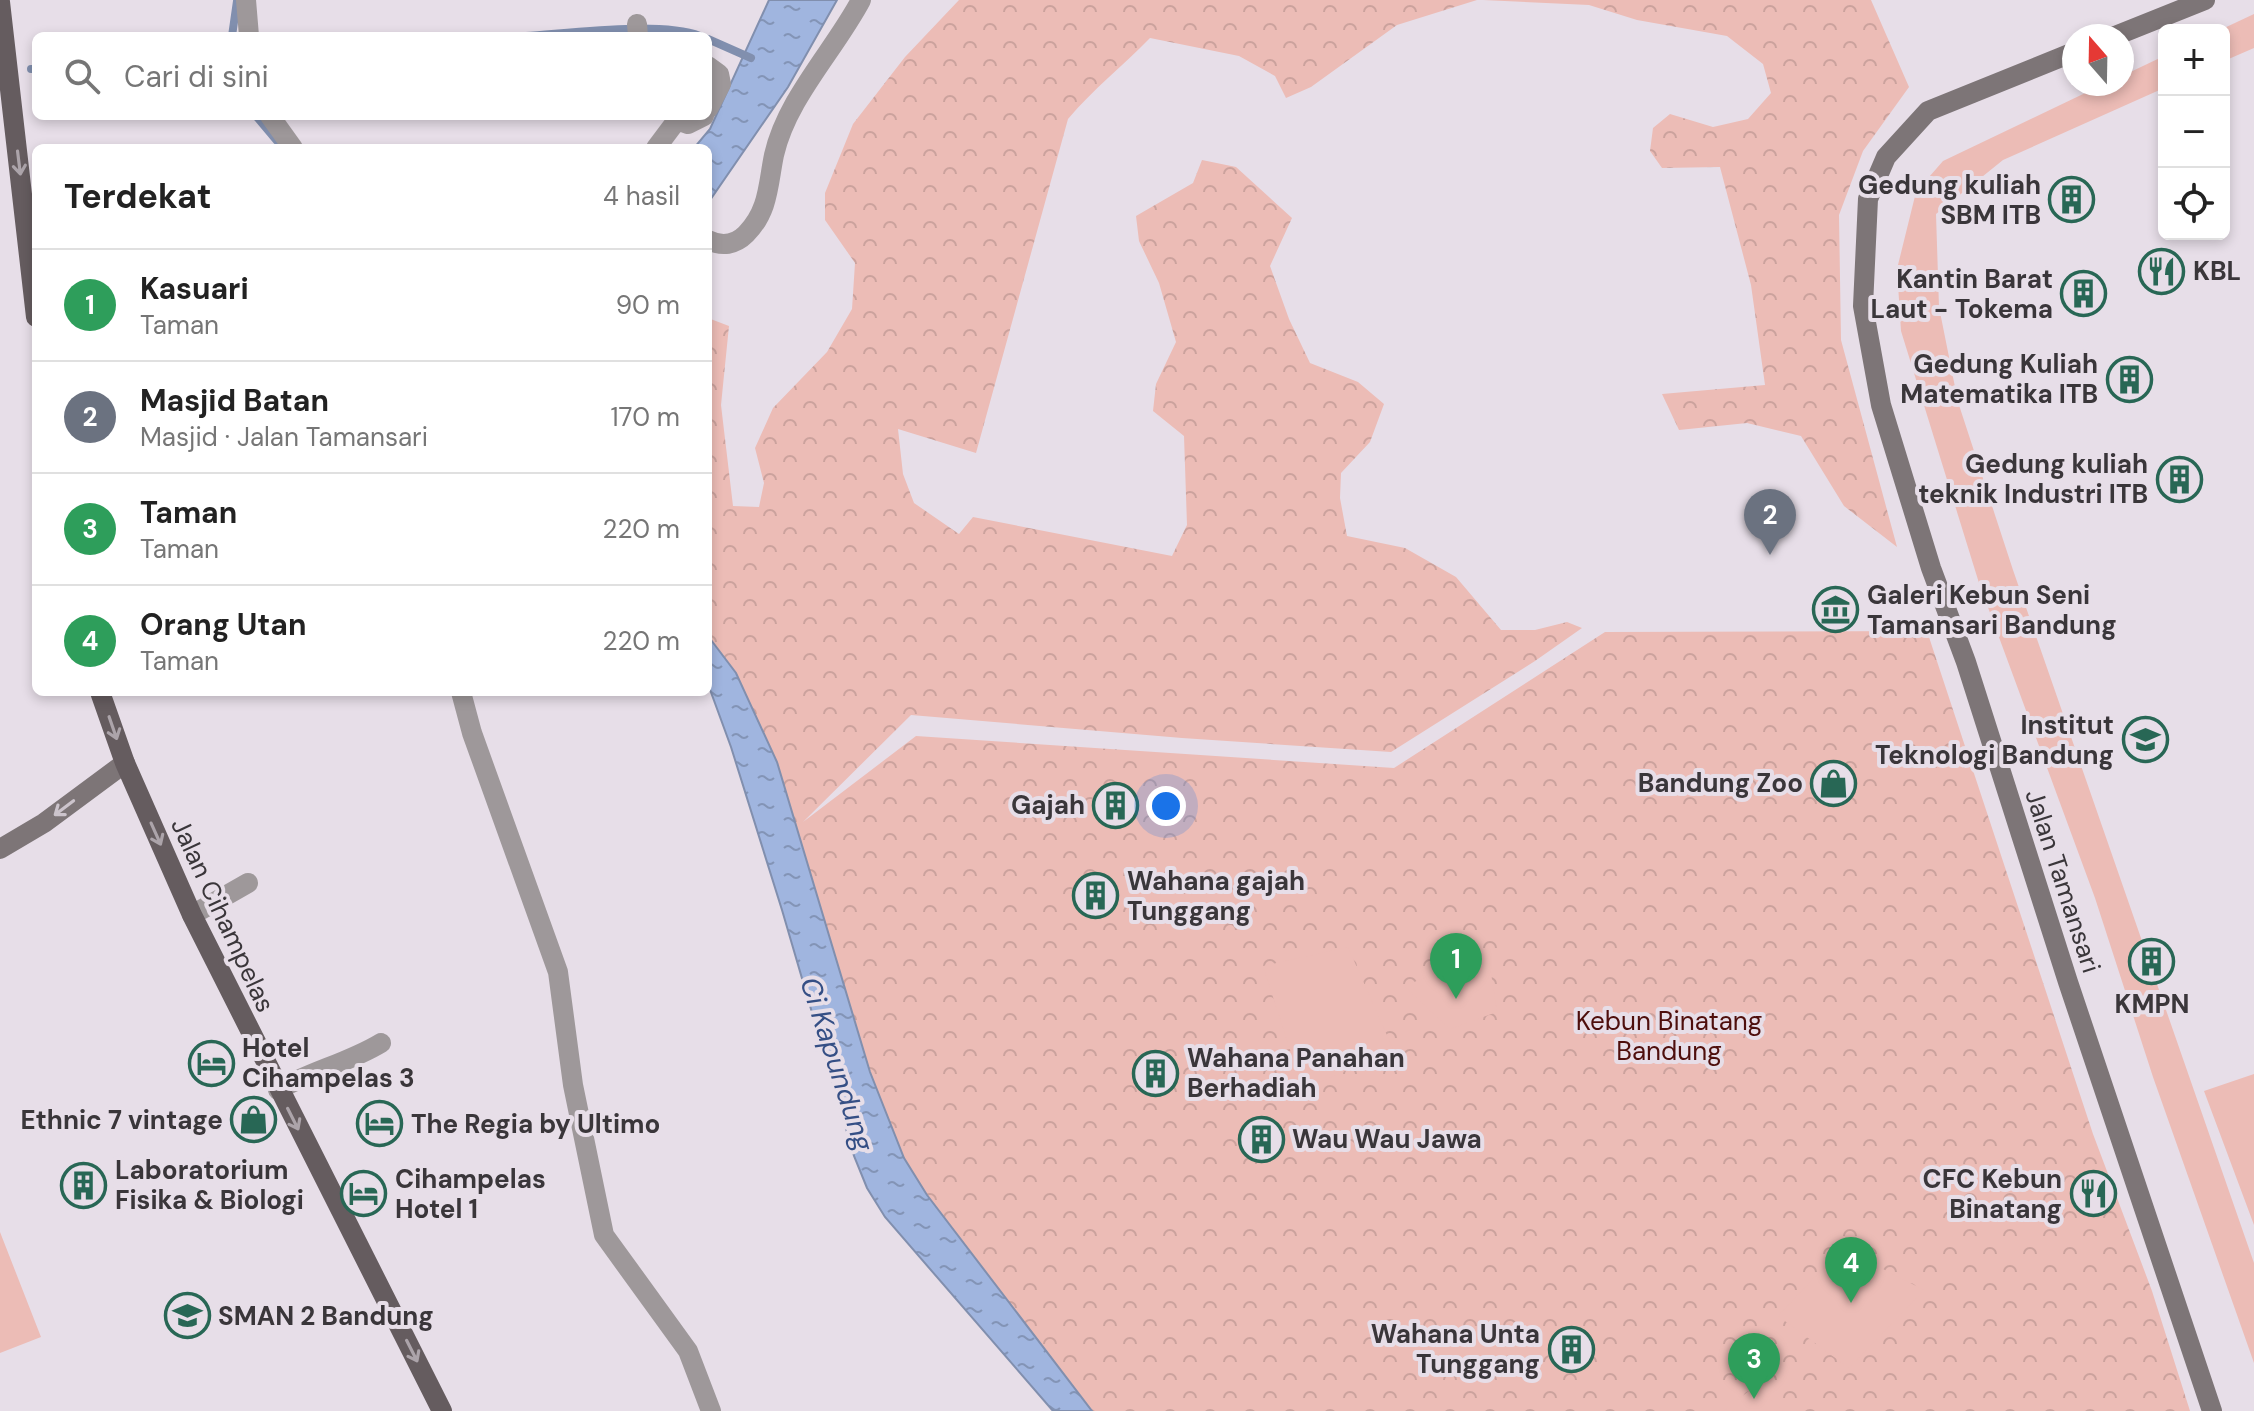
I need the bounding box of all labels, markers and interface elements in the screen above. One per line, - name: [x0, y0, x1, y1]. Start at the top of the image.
- north arrow: [2062, 24, 2134, 96]
- map controls: [2158, 24, 2230, 240]
- button: +: [2158, 24, 2230, 96]
- search box: [32, 32, 712, 120]
- icon: search: [60, 54, 104, 98]
- text: Cari di sini: [124, 57, 269, 96]
- button: −: [2158, 96, 2230, 168]
- one-way arrow: [11, 149, 26, 176]
- place label: Gedung kuliah SBM ITB: [1858, 168, 2041, 232]
- button: locate: [2158, 168, 2230, 240]
- text: Terdekat: [64, 174, 212, 219]
- building icon: Gedung kuliah SBM ITB: [2048, 176, 2096, 224]
- text: 4 hasil: [603, 179, 680, 213]
- restaurant icon: KBL: [2138, 247, 2186, 295]
- place label: KBL: [2193, 254, 2241, 288]
- place label: Kantin Barat Laut - Tokema: [1870, 262, 2053, 326]
- text: Kasuari: [140, 269, 249, 308]
- building icon: Kantin Barat Laut - Tokema: [2060, 270, 2108, 318]
- text: 1: [85, 288, 95, 322]
- text: 90 m: [616, 288, 680, 322]
- text: Taman: [140, 308, 219, 342]
- place label: Gedung Kuliah Matematika ITB: [1900, 347, 2098, 411]
- building icon: Gedung Kuliah Matematika ITB: [2105, 355, 2153, 403]
- text: Masjid Batan: [140, 381, 329, 420]
- text: 2: [82, 400, 98, 434]
- text: 170 m: [611, 400, 680, 434]
- text: Masjid · Jalan Tamansari: [140, 420, 428, 454]
- place label: Gedung kuliah teknik Industri ITB: [1918, 447, 2148, 511]
- building icon: Gedung kuliah teknik Industri ITB: [2155, 455, 2203, 503]
- pin: 2: [1744, 489, 1796, 555]
- text: Taman: [140, 493, 237, 532]
- text: 3: [82, 512, 98, 546]
- text: 220 m: [602, 512, 680, 546]
- text: Taman: [140, 532, 219, 566]
- place label: Galeri Kebun Seni Tamansari Bandung: [1867, 578, 2117, 642]
- museum icon: Galeri Kebun Seni Tamansari Bandung: [1812, 586, 1860, 634]
- text: Orang Utan: [140, 605, 306, 644]
- text: 4: [82, 624, 98, 658]
- text: 220 m: [602, 624, 680, 658]
- text: Taman: [140, 644, 219, 678]
- place label: Institut Teknologi Bandung: [1875, 708, 2114, 772]
- one-way arrow: [106, 715, 121, 740]
- school or university icon: Institut Teknologi Bandung: [2121, 716, 2169, 764]
- shop icon: Bandung Zoo: [1810, 759, 1858, 807]
- place label: Bandung Zoo: [1638, 766, 1803, 800]
- building icon: Gajah: [1092, 781, 1140, 829]
- street label: Jalan Tamansari: [2017, 785, 2109, 977]
- your location: [1146, 786, 1186, 826]
- place label: Gajah: [1011, 788, 1085, 822]
- one-way arrow: [54, 800, 75, 817]
- street label: Jalan Cihampelas: [163, 813, 283, 1017]
- one-way arrow: [150, 822, 165, 846]
- place label: Wahana gajah Tunggang: [1127, 864, 1305, 928]
- building icon: Wahana gajah Tunggang: [1072, 872, 1120, 920]
- pin: 1: [1430, 933, 1482, 999]
- building icon: KMPN: [2128, 937, 2176, 985]
- water label: Ci Kapundung: [791, 972, 883, 1156]
- place label: KMPN: [2115, 987, 2189, 1021]
- park label: Kebun Binatang Bandung: [1576, 1004, 1762, 1068]
- place label: Hotel Cihampelas 3: [242, 1031, 415, 1095]
- hotel icon: Hotel Cihampelas 3: [187, 1039, 235, 1087]
- place label: Wahana Panahan Berhadiah: [1187, 1041, 1405, 1105]
- building icon: Wahana Panahan Berhadiah: [1132, 1049, 1180, 1097]
- shop icon: Ethnic 7 vintage: [230, 1096, 278, 1144]
- hotel icon: The Regia by Ultimo: [356, 1100, 404, 1148]
- place label: Ethnic 7 vintage: [20, 1103, 223, 1137]
- one-way arrow: [286, 1107, 302, 1131]
- place label: The Regia by Ultimo: [411, 1107, 660, 1141]
- building icon: Wau Wau Jawa: [1237, 1115, 1285, 1163]
- place label: Wau Wau Jawa: [1292, 1122, 1482, 1156]
- place label: Laboratorium Fisika & Biologi: [115, 1153, 304, 1217]
- building icon: Laboratorium Fisika & Biologi: [60, 1161, 108, 1209]
- place label: Cihampelas Hotel 1: [395, 1162, 546, 1226]
- place label: CFC Kebun Binatang: [1922, 1162, 2062, 1226]
- hotel icon: Cihampelas Hotel 1: [340, 1170, 388, 1218]
- restaurant icon: CFC Kebun Binatang: [2069, 1170, 2117, 1218]
- pin: 4: [1825, 1237, 1877, 1303]
- school or university icon: SMAN 2 Bandung: [163, 1292, 211, 1340]
- place label: SMAN 2 Bandung: [218, 1299, 434, 1333]
- place label: Wahana Unta Tunggang: [1371, 1317, 1540, 1381]
- building icon: Wahana Unta Tunggang: [1547, 1325, 1595, 1373]
- pin: 3: [1728, 1333, 1780, 1399]
- one-way arrow: [404, 1338, 420, 1362]

